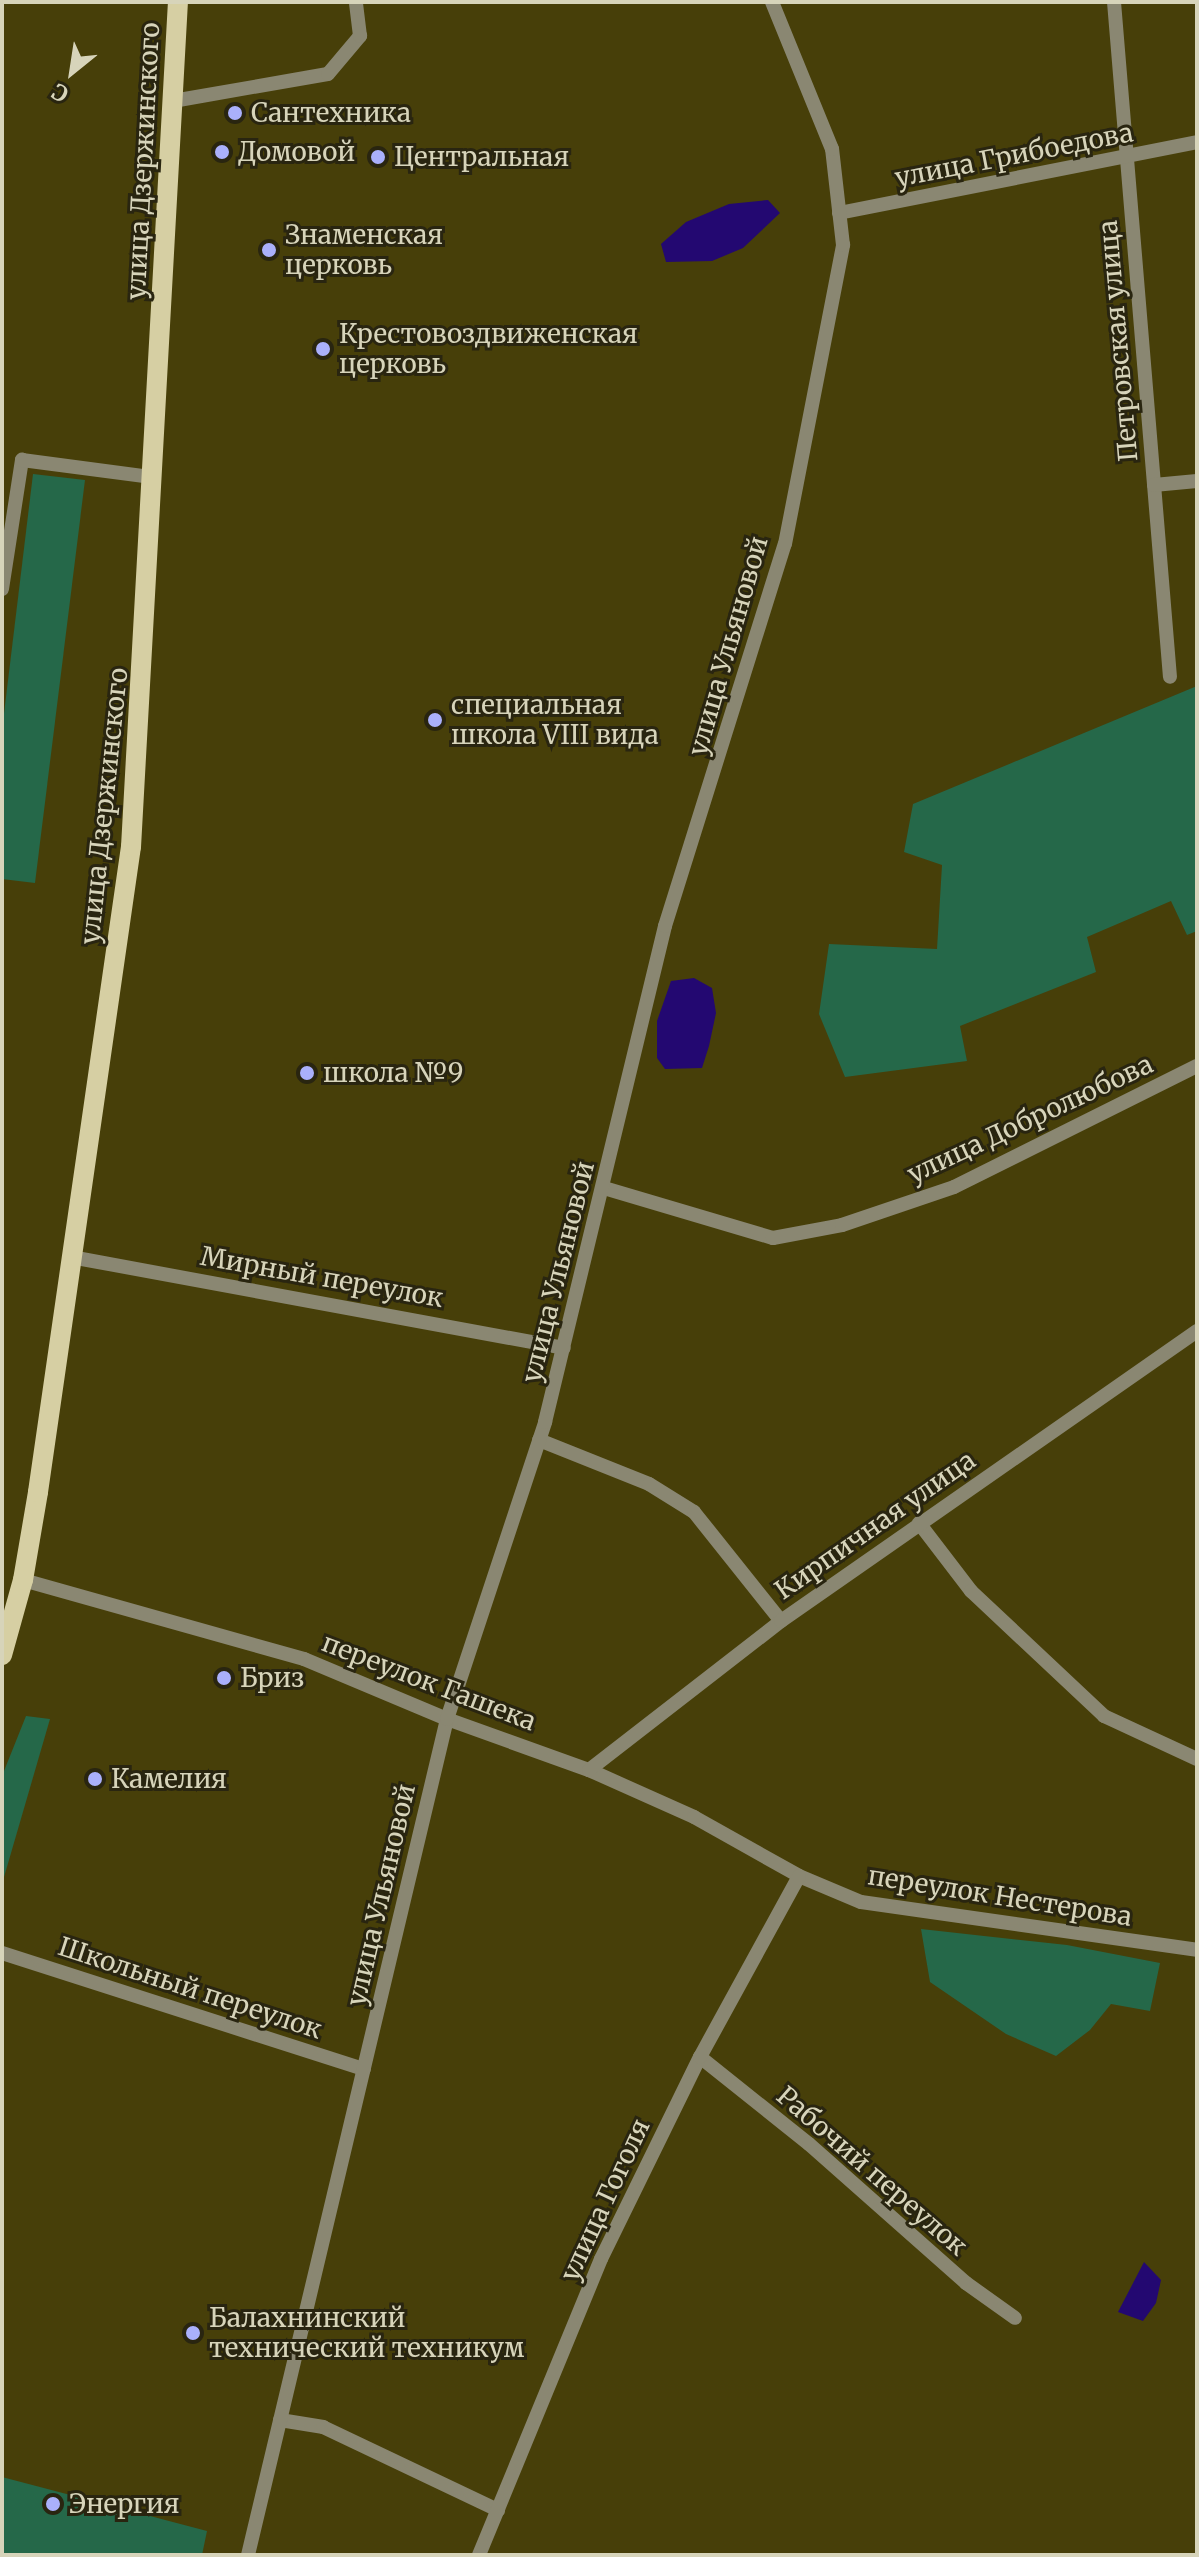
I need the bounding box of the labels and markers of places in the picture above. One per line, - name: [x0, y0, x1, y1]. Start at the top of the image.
- place label: Сантехника: [251, 97, 411, 129]
- marker: Сантехника: [226, 104, 244, 122]
- place label: Домовой: [238, 136, 355, 168]
- place label: Центральная: [394, 141, 569, 173]
- marker: Домовой: [213, 143, 231, 161]
- marker: Центральная: [369, 148, 387, 166]
- place label: Знаменская церковь: [285, 219, 443, 280]
- marker: Знаменская церковь: [260, 241, 278, 259]
- place label: Крестовоздвиженская церковь: [339, 318, 638, 380]
- marker: Крестовоздвиженская церковь: [314, 340, 332, 358]
- place label: специальная школа VIII вида: [451, 689, 659, 750]
- marker: специальная школа VIII вида: [426, 711, 444, 729]
- place label: школа №9: [323, 1057, 464, 1089]
- marker: школа №9: [298, 1064, 316, 1082]
- place label: Бриз: [240, 1662, 304, 1694]
- marker: Бриз: [215, 1669, 233, 1687]
- place label: Камелия: [111, 1763, 227, 1795]
- marker: Камелия: [86, 1770, 104, 1788]
- place label: Балахнинский технический техникум: [209, 2302, 524, 2364]
- marker: Балахнинский технический техникум: [184, 2324, 202, 2342]
- place label: Энергия: [69, 2488, 180, 2520]
- marker: Энергия: [44, 2495, 62, 2513]

